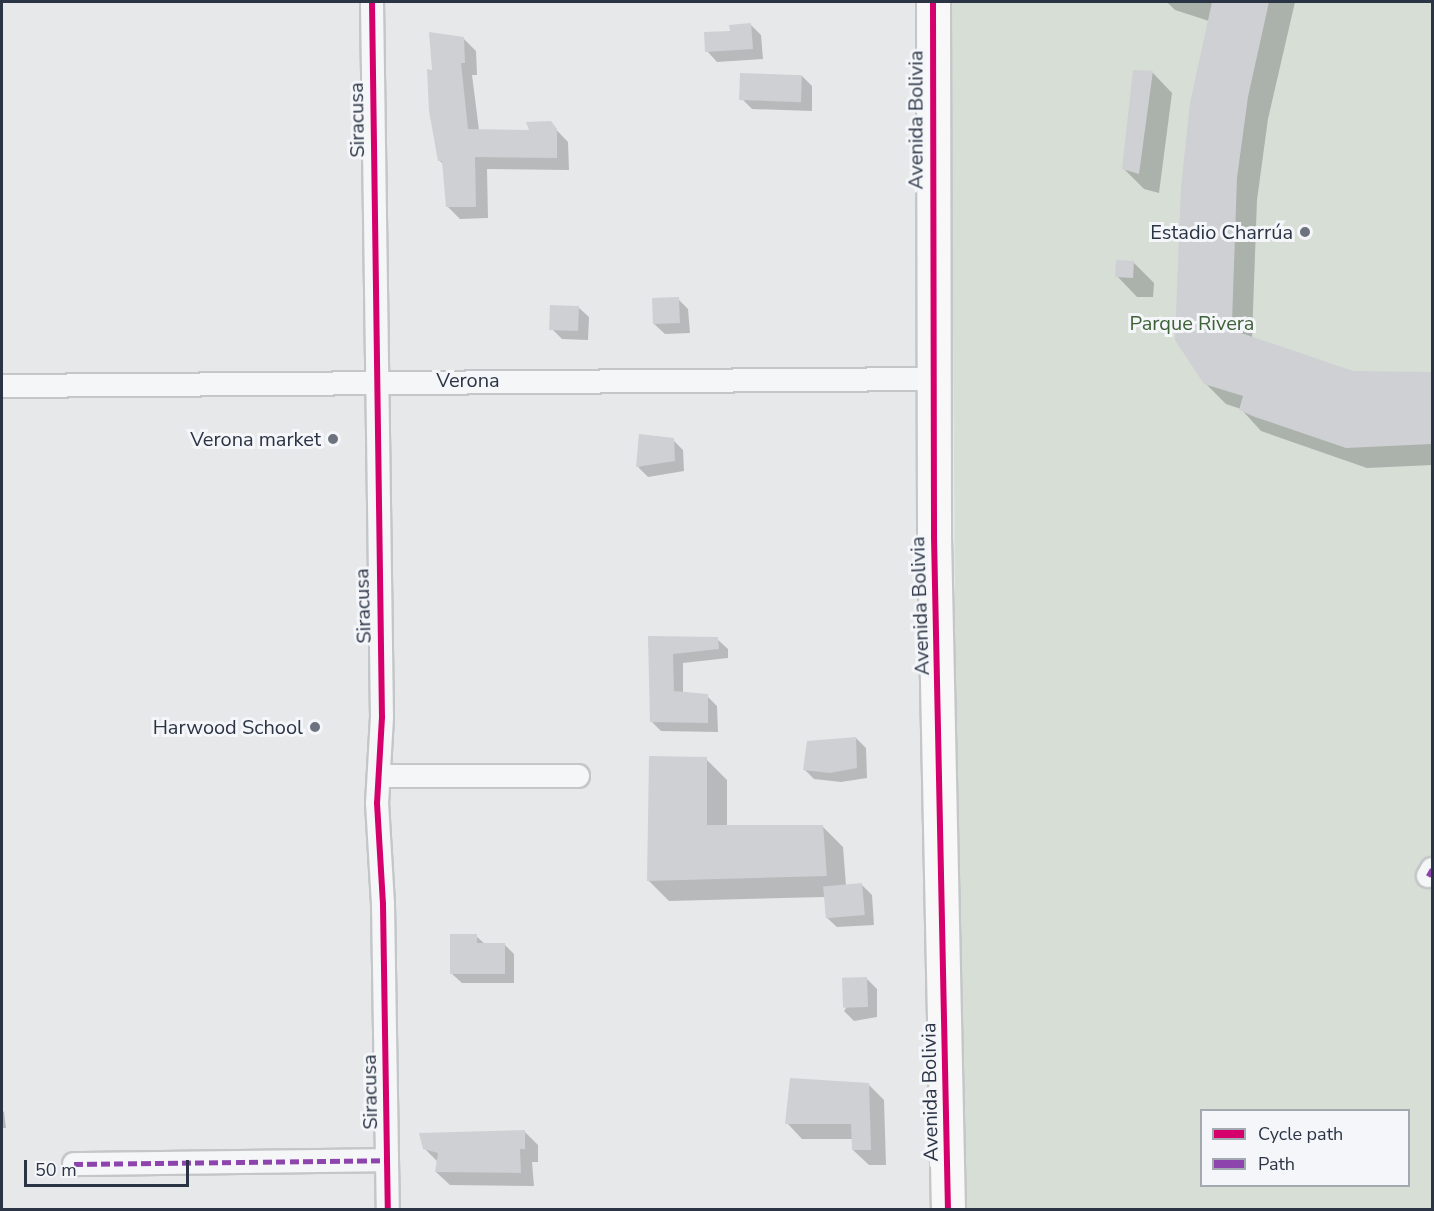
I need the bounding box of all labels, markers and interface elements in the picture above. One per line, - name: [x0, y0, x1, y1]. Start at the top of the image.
- street label: Avenida Bolivia: [904, 51, 928, 189]
- street label: Siracusa: [344, 82, 370, 158]
- place label: Estadio Charrúa: [1150, 220, 1293, 244]
- marker: Estadio Charrúa: [1298, 225, 1312, 239]
- park label: Parque Rivera: [1130, 311, 1254, 335]
- street label: Verona: [436, 368, 500, 392]
- place label: Verona market: [190, 427, 321, 451]
- marker: Verona market: [326, 432, 340, 446]
- street label: Avenida Bolivia: [906, 536, 934, 676]
- street label: Siracusa: [350, 568, 376, 644]
- place label: Harwood School: [153, 715, 303, 739]
- marker: Harwood School: [308, 720, 322, 734]
- street label: Avenida Bolivia: [917, 1022, 943, 1162]
- street label: Siracusa: [357, 1054, 383, 1130]
- legend: [1200, 1109, 1410, 1187]
- text: Cycle path: [1258, 1122, 1343, 1146]
- scale bar: [27, 1148, 192, 1186]
- text: Path: [1258, 1152, 1295, 1176]
- text: 50 m: [35, 1158, 77, 1182]

